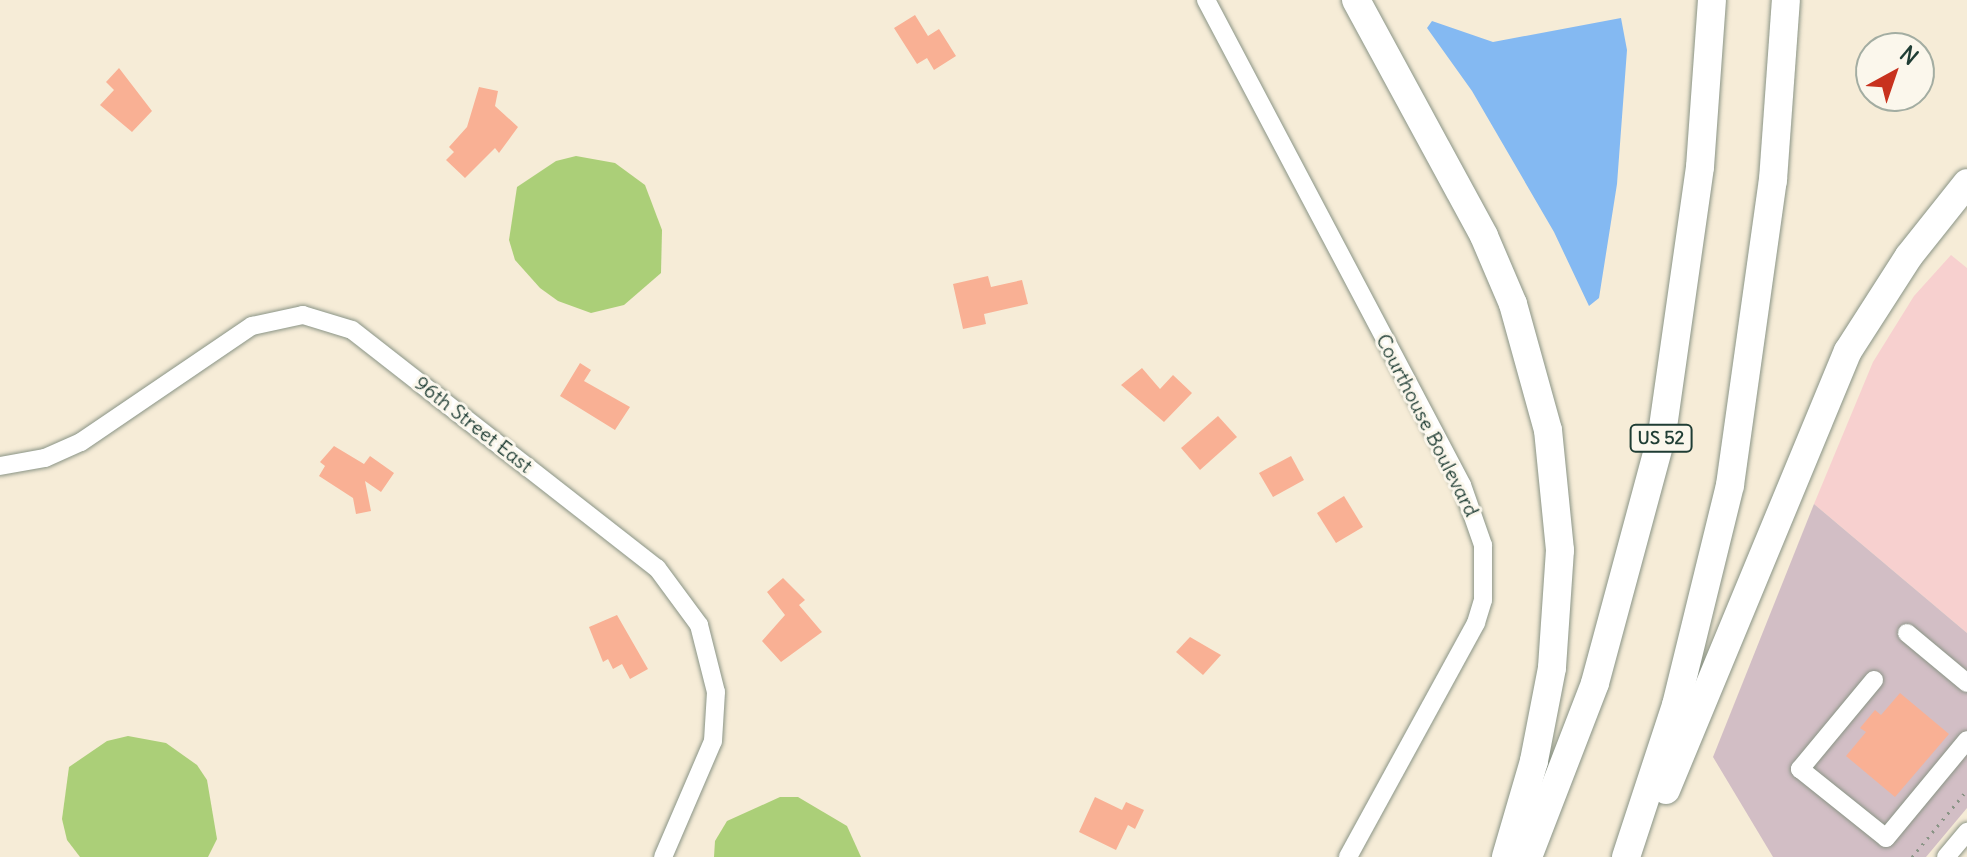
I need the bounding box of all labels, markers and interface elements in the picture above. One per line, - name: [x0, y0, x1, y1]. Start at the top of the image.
- north arrow: [1855, 32, 1935, 112]
- text: N: [1894, 40, 1924, 71]
- street label: Courthouse Boulevard: [1371, 330, 1485, 520]
- street label: 96th Street East: [410, 371, 538, 477]
- road number: US 52: [1629, 424, 1693, 452]

